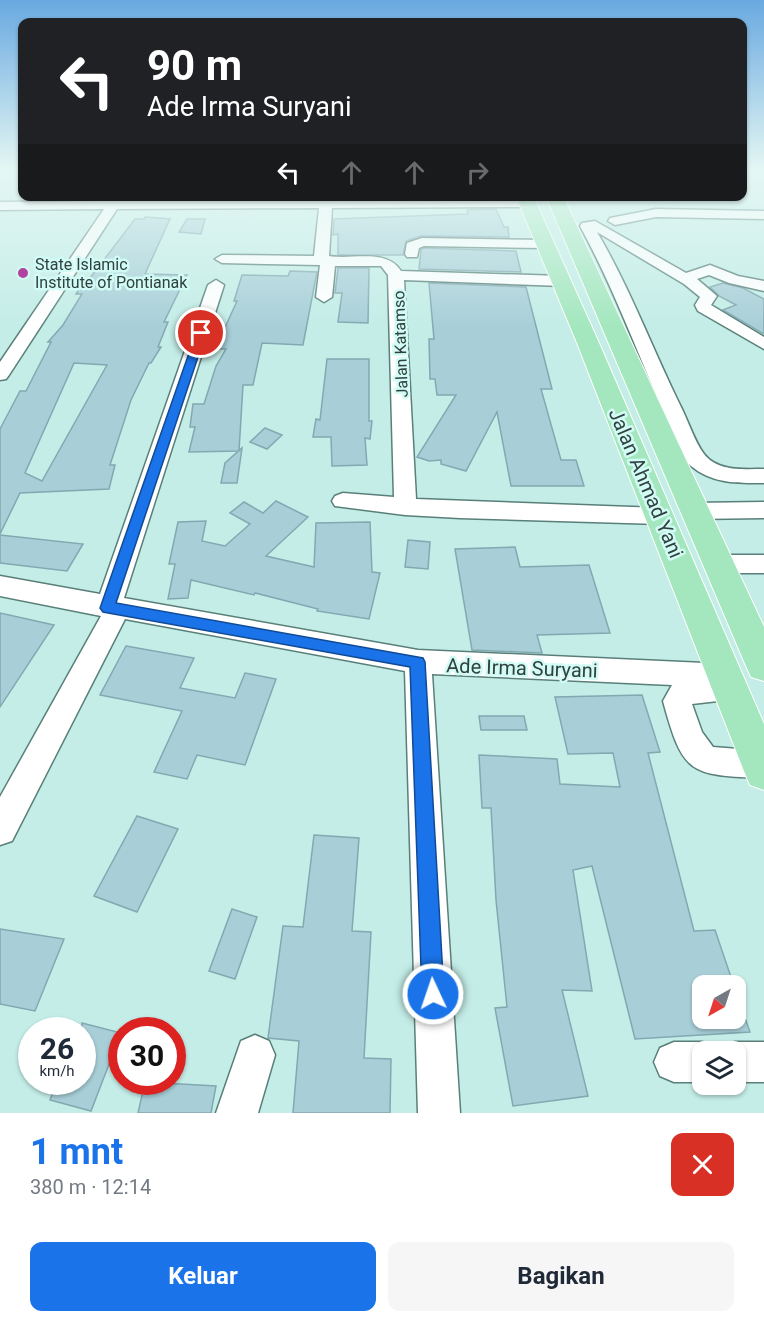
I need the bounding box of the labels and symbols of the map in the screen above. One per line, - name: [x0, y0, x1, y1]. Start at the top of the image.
- place label: State Islamic Institute of Pontianak: [35, 255, 188, 292]
- marker: State Islamic Institute of Pontianak: [16, 266, 30, 280]
- street label: Jalan Katamso: [389, 290, 412, 398]
- pin: [175, 307, 226, 358]
- street label: Jalan Ahmad Yani: [604, 404, 688, 562]
- street label: Ade Irma Suryani: [446, 653, 598, 683]
- position arrow: [401, 962, 465, 1026]
- north arrow: [692, 975, 746, 1029]
- speed limit sign: 30: [108, 1017, 186, 1095]

